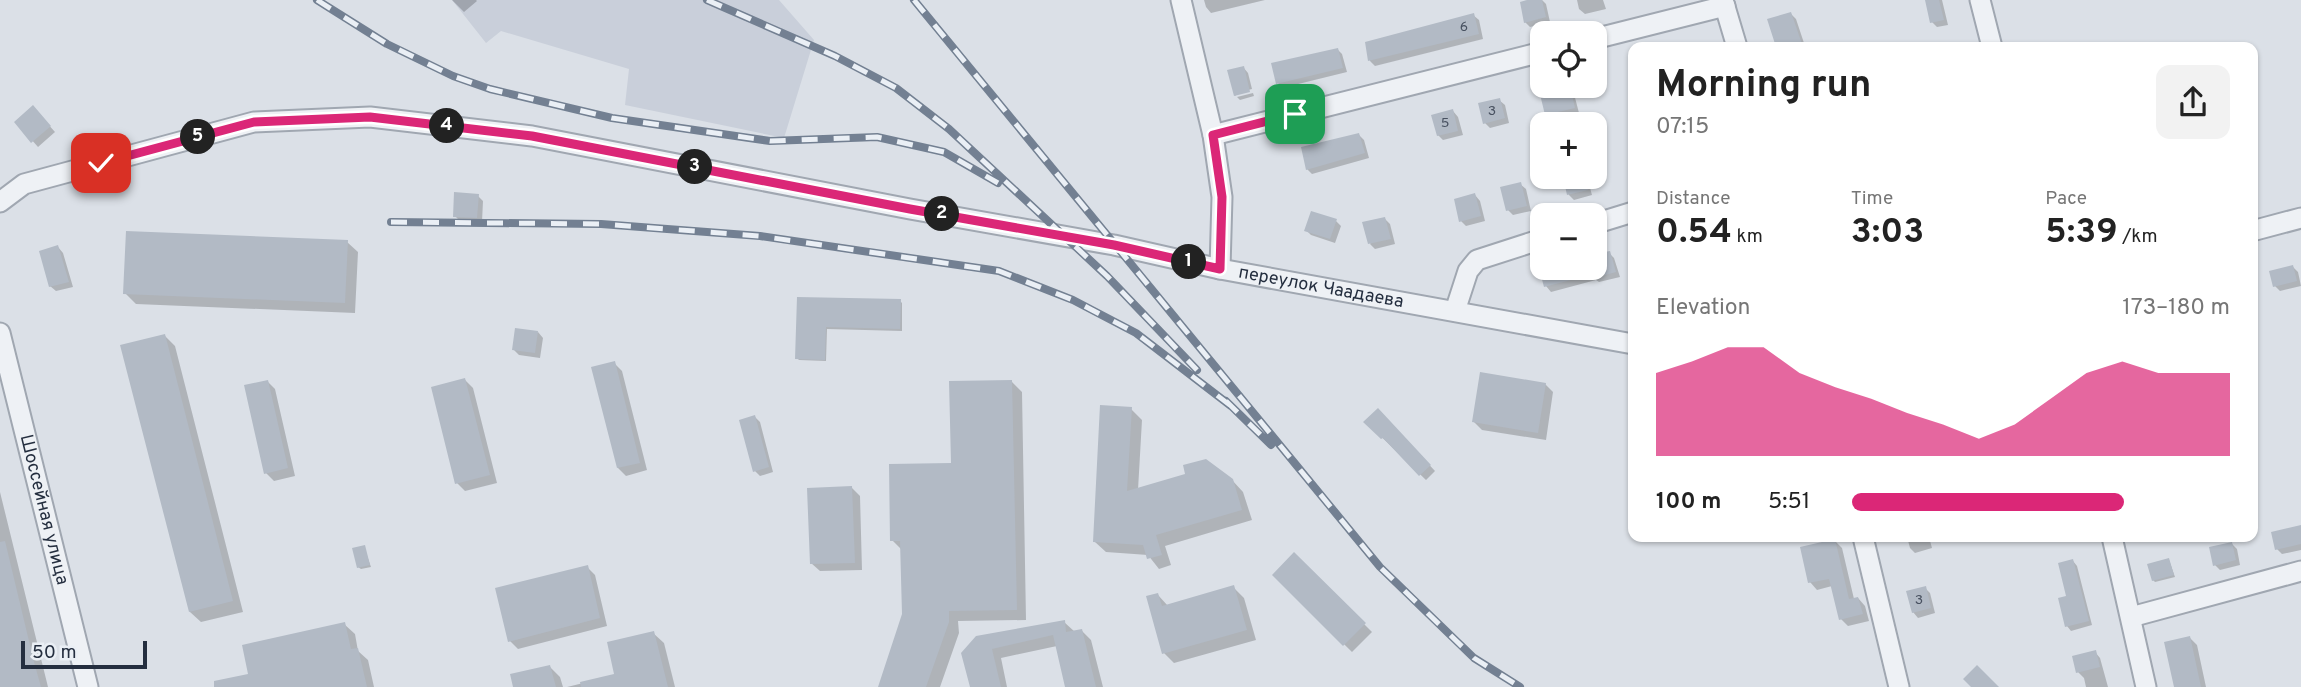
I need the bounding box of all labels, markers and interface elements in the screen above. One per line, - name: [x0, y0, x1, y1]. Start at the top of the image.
- house number: 6: [1460, 19, 1468, 36]
- map controls: [1530, 21, 1607, 280]
- button: locate: [1530, 21, 1607, 98]
- text: Morning run: [1656, 62, 1872, 111]
- button: share: [2156, 65, 2230, 139]
- pin: [1265, 84, 1325, 144]
- icon: arrive: [1276, 95, 1314, 133]
- house number: 3: [1488, 103, 1496, 120]
- pin: 4: [430, 108, 464, 144]
- button: +: [1530, 112, 1607, 189]
- text: 4: [440, 113, 453, 137]
- text: 07:15: [1656, 113, 1709, 142]
- house number: 5: [1441, 115, 1449, 132]
- pin: 5: [180, 120, 216, 154]
- text: 5: [192, 124, 203, 148]
- pin: [71, 133, 131, 193]
- icon: check: [82, 144, 120, 182]
- pin: 3: [678, 150, 712, 184]
- text: 3: [689, 154, 700, 178]
- text: Distance: [1656, 187, 1731, 211]
- text: Time: [1851, 187, 1893, 211]
- text: Pace: [2045, 187, 2087, 211]
- pin: 2: [925, 196, 960, 232]
- text: 2: [936, 201, 947, 225]
- button: −: [1530, 203, 1607, 280]
- text: 0.54: [1656, 211, 1732, 255]
- text: 3:03: [1851, 211, 1924, 255]
- text: 5:39: [2045, 211, 2118, 255]
- text: km: [1732, 225, 1763, 249]
- text: /km: [2118, 225, 2158, 249]
- pin: 1: [1172, 244, 1206, 280]
- text: 1: [1185, 249, 1192, 273]
- street label: переулок Чаадаева: [1237, 261, 1406, 314]
- text: Elevation: [1656, 294, 1751, 323]
- text: 173–180 m: [2122, 294, 2230, 323]
- street label: Шоссейная улица: [14, 432, 74, 587]
- text: 100 m: [1656, 488, 1721, 517]
- text: 5:51: [1768, 488, 1810, 517]
- house number: 3: [1915, 592, 1923, 609]
- scale bar: [21, 638, 147, 670]
- text: 50 m: [32, 641, 77, 665]

